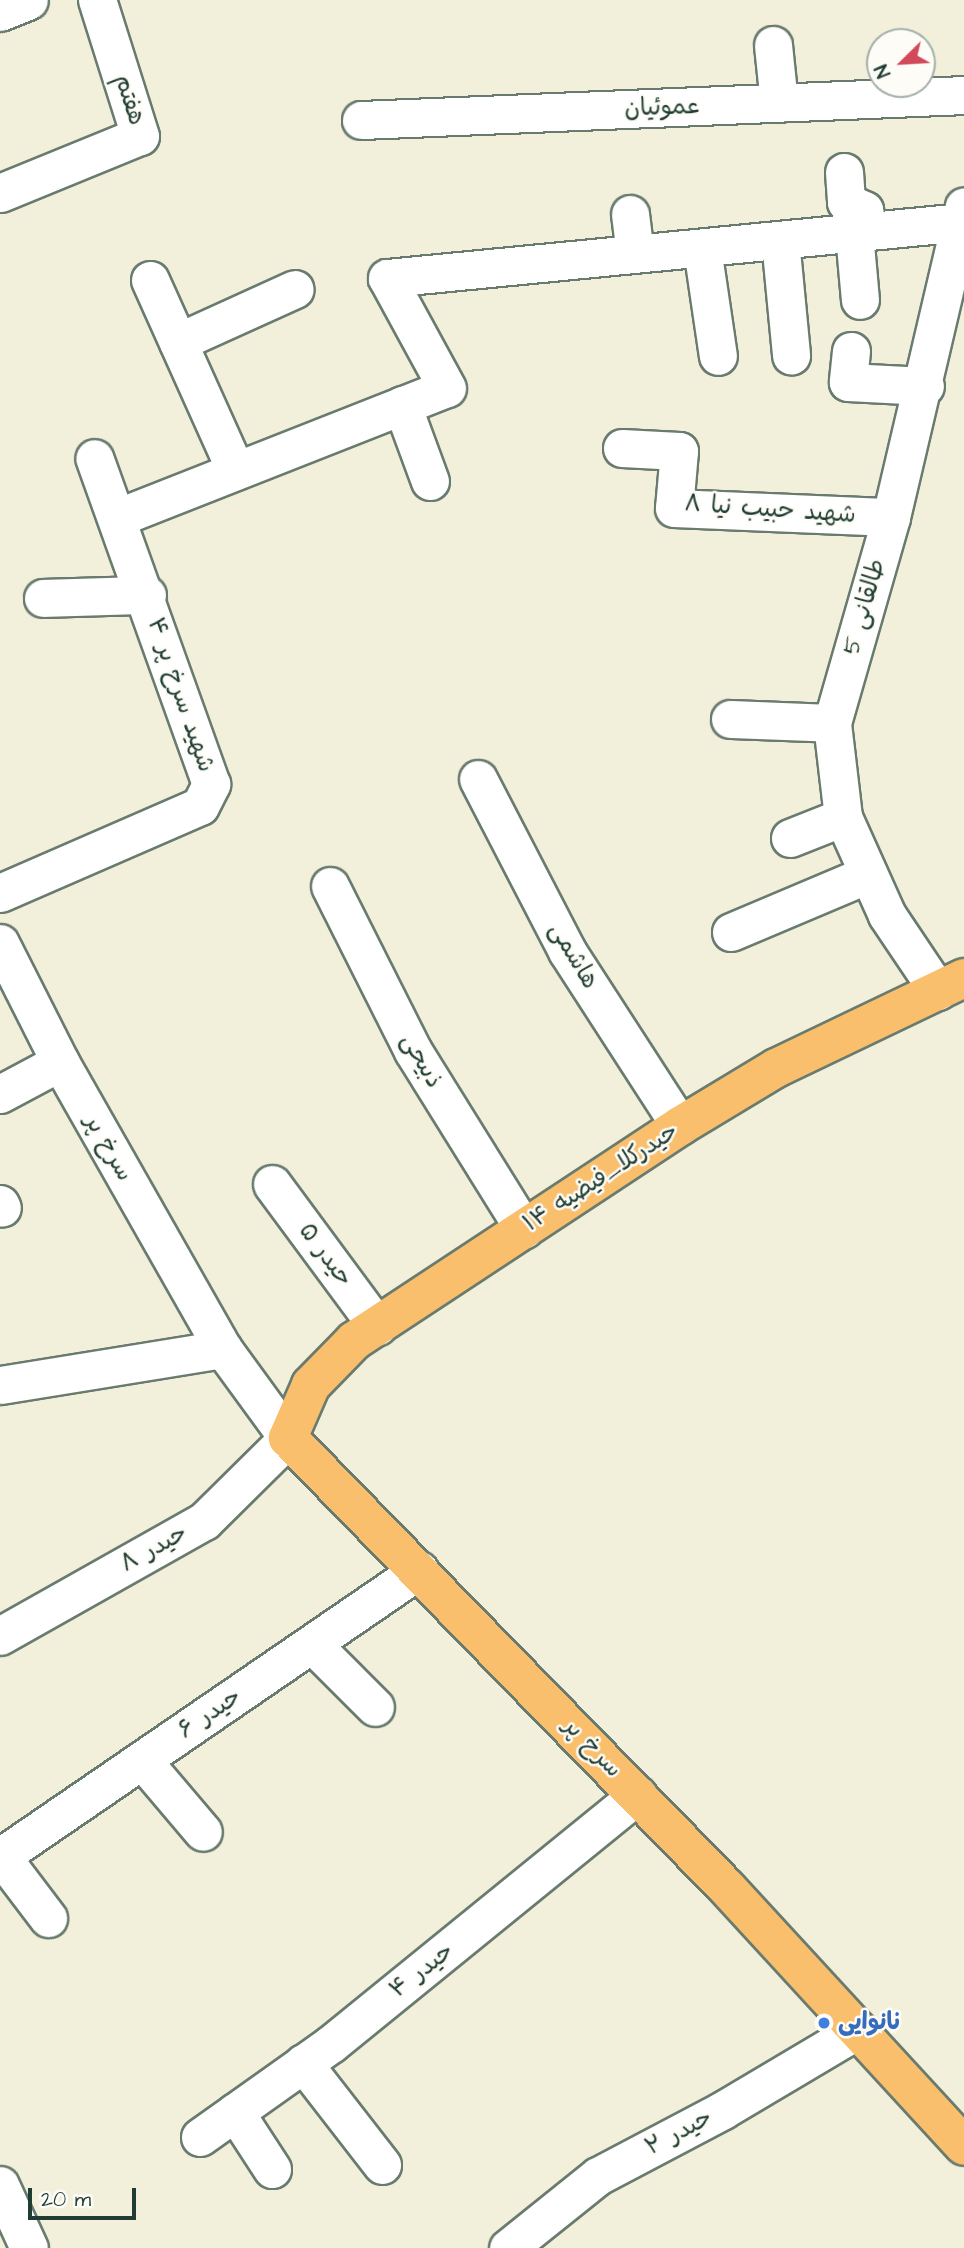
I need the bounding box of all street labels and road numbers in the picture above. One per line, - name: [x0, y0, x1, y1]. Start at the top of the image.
- street label: هفتم: [107, 71, 151, 129]
- street label: عموئیان: [624, 92, 700, 124]
- street label: شهید حبیب نیا ۸: [683, 490, 857, 530]
- street label: طالقانی 5: [838, 556, 892, 658]
- street label: شهید سرخ پر ۴: [140, 614, 220, 776]
- street label: هاشمی: [542, 918, 604, 994]
- street label: ذبیحی: [394, 1029, 448, 1093]
- street label: سرخ پر: [77, 1110, 139, 1186]
- street label: حیدرکلا_فیضیه ۱۴: [518, 1117, 684, 1239]
- street label: حیدر ۵: [292, 1218, 358, 1292]
- street label: حیدر ۸: [115, 1519, 193, 1579]
- street label: حیدر ۶: [173, 1682, 247, 1746]
- street label: سرخ پر: [557, 1712, 627, 1784]
- street label: حیدر ۴: [384, 1937, 460, 2005]
- street label: حیدر ۲: [641, 2103, 717, 2163]

